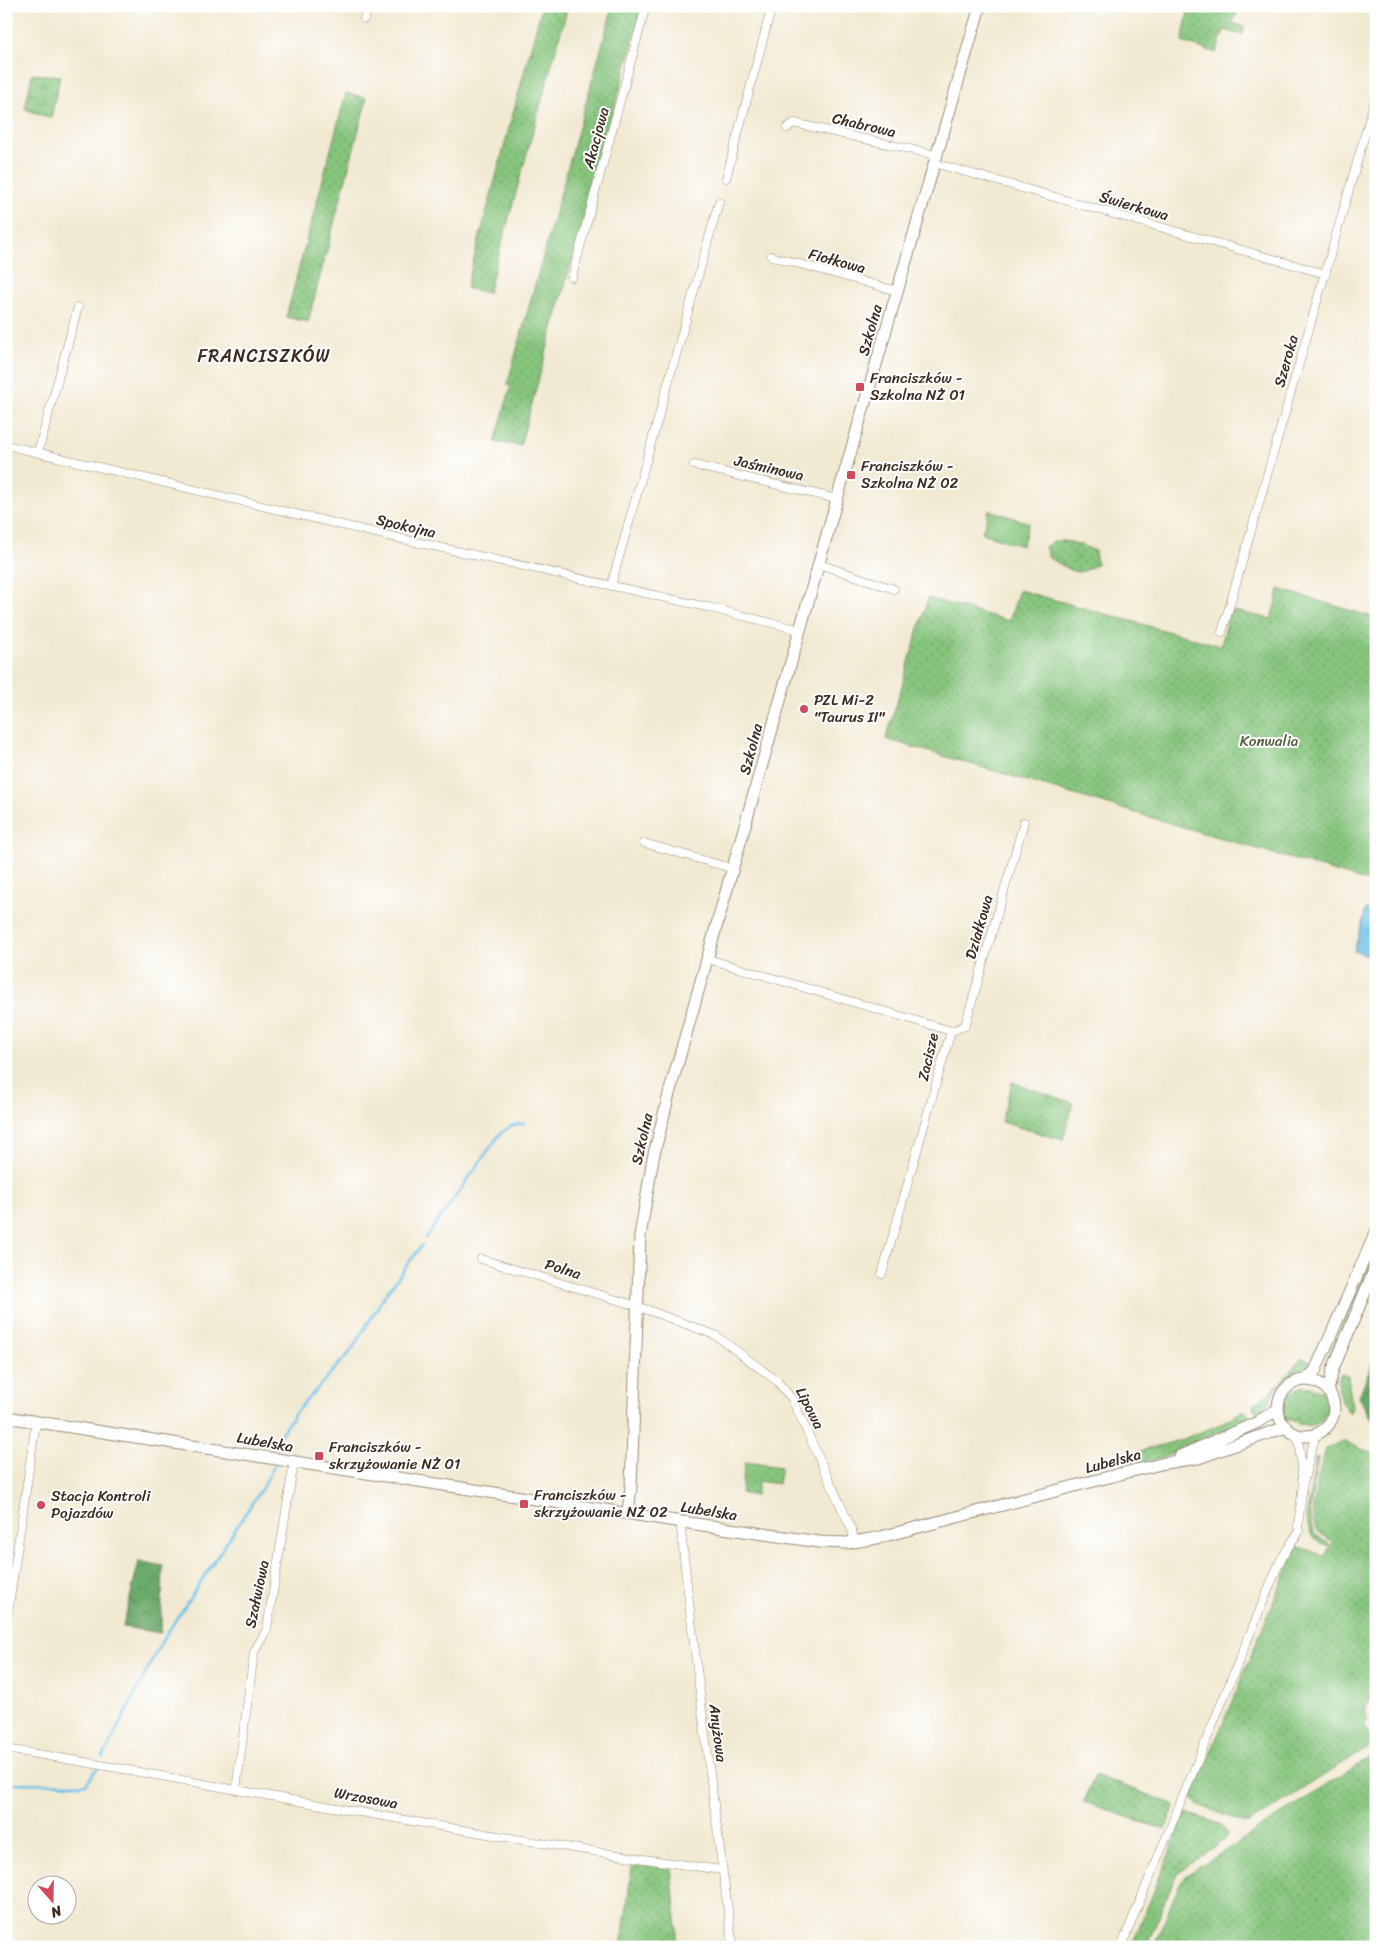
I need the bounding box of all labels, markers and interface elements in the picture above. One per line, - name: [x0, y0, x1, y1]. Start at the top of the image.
- street label: Akacjowa: [575, 104, 617, 173]
- street label: Chabrowa: [830, 105, 899, 145]
- street label: Świerkowa: [1096, 184, 1172, 228]
- street label: Fiołkowa: [806, 241, 869, 281]
- street label: Szkolna: [850, 301, 890, 359]
- street label: Szeroka: [1266, 331, 1306, 390]
- district label: FRANCISZKÓW: [198, 340, 331, 372]
- place label: Franciszków - Szkolna NŻ 01: [870, 365, 965, 408]
- marker: Franciszków - Szkolna NŻ 01: [854, 381, 866, 393]
- street label: Jaśminowa: [731, 447, 807, 489]
- place label: Franciszków - Szkolna NŻ 02: [861, 453, 959, 496]
- marker: Franciszków - Szkolna NŻ 02: [845, 469, 857, 481]
- street label: Spokojna: [374, 507, 439, 546]
- place label: PZL Mi-2 "Taurus II": [814, 687, 885, 730]
- marker: PZL Mi-2 "Taurus II": [798, 703, 810, 715]
- street label: Szkolna: [732, 720, 770, 777]
- park label: Konwalia: [1240, 728, 1299, 754]
- street label: Działkowa: [957, 891, 1001, 962]
- street label: Zacisze: [910, 1030, 946, 1084]
- street label: Szkolna: [623, 1110, 661, 1167]
- street label: Polna: [542, 1251, 585, 1287]
- street label: Lipowa: [788, 1382, 832, 1434]
- street label: Lubelska: [235, 1424, 296, 1460]
- place label: Franciszków - skrzyżowanie NŻ 01: [328, 1434, 461, 1477]
- street label: Lubelska: [1082, 1441, 1144, 1481]
- marker: Franciszków - skrzyżowanie NŻ 01: [313, 1450, 325, 1462]
- place label: Franciszków - skrzyżowanie NŻ 02: [533, 1482, 668, 1525]
- place label: Stacja Kontroli Pojazdów: [51, 1483, 151, 1526]
- street label: Lubelska: [679, 1494, 740, 1528]
- marker: Franciszków - skrzyżowanie NŻ 02: [518, 1498, 530, 1510]
- marker: Stacja Kontroli Pojazdów: [35, 1499, 47, 1511]
- street label: Szałwiowa: [237, 1557, 277, 1630]
- street label: Anyżowa: [701, 1701, 735, 1764]
- street label: Wrzosowa: [332, 1780, 400, 1816]
- north arrow: [28, 1876, 78, 1926]
- text: N: [47, 1898, 66, 1925]

